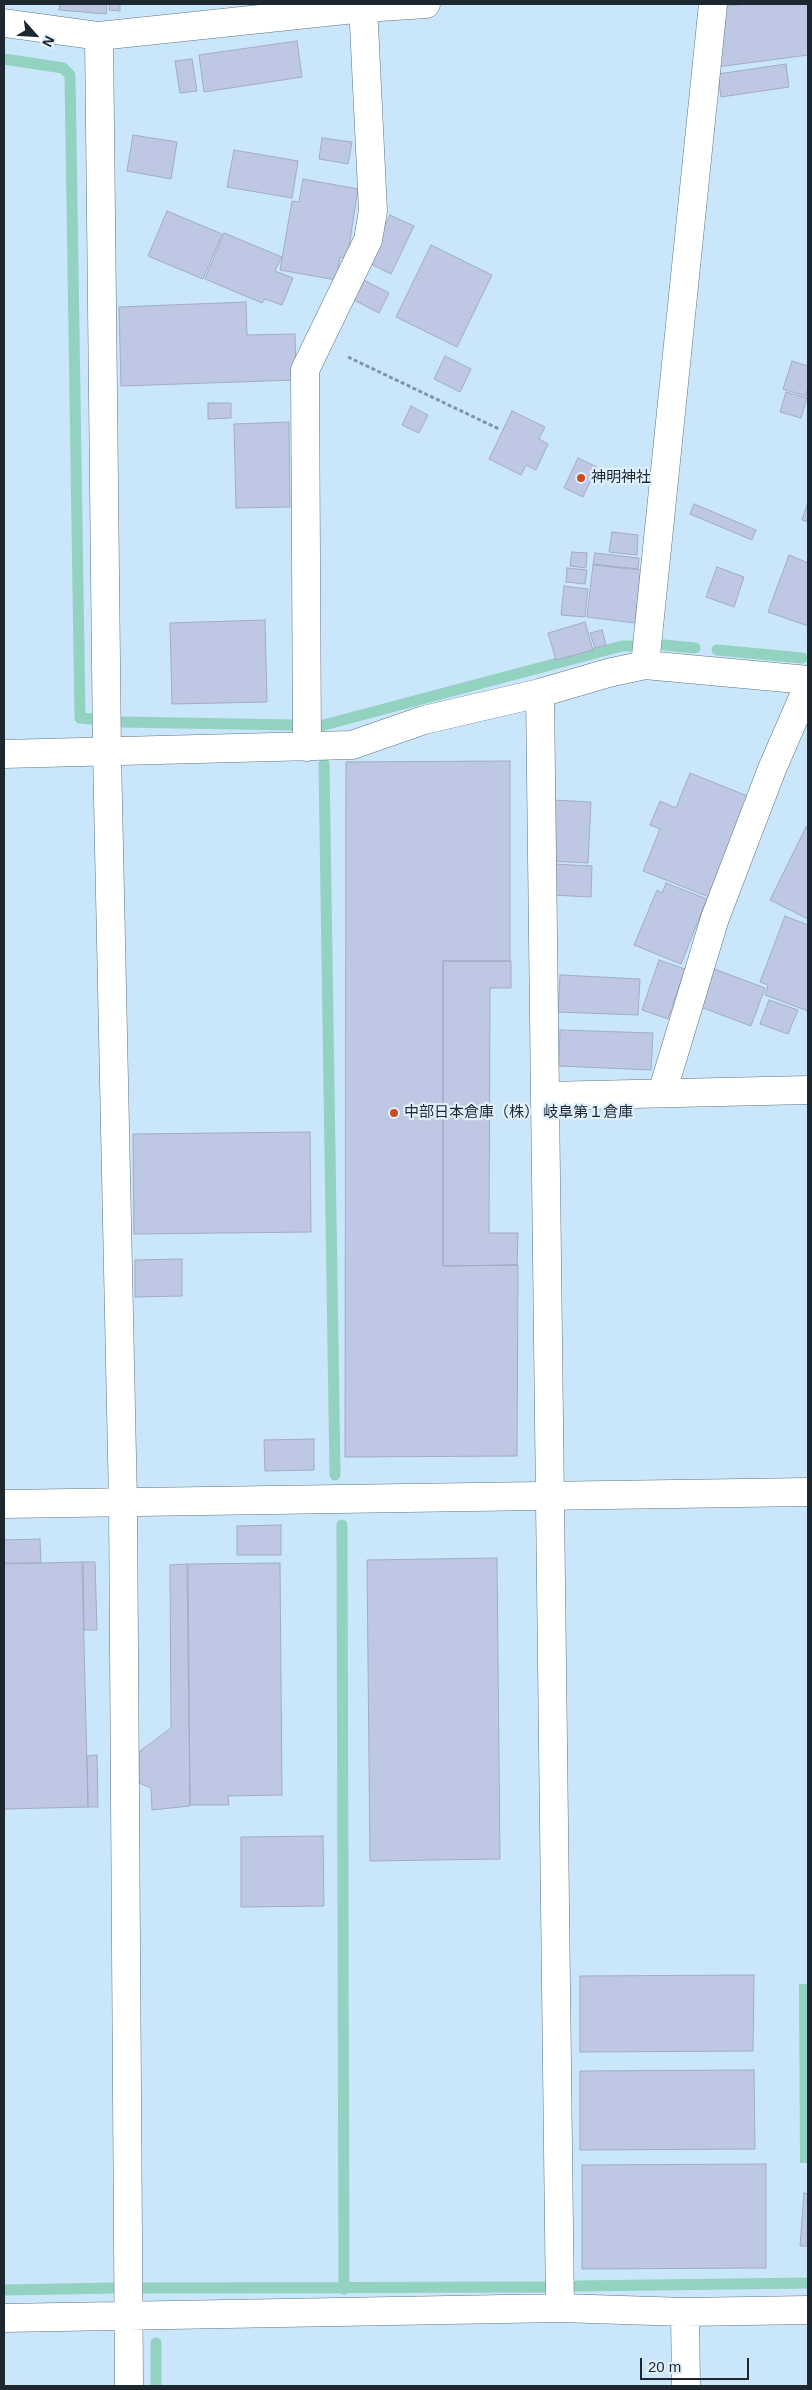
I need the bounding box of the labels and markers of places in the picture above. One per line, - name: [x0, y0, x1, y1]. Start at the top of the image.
- place label: 神明神社: [591, 469, 651, 487]
- marker: 神明神社: [575, 472, 587, 484]
- place label: 中部日本倉庫（株） 岐阜第１倉庫: [404, 1104, 633, 1122]
- marker: 中部日本倉庫（株） 岐阜第１倉庫: [388, 1107, 400, 1119]

